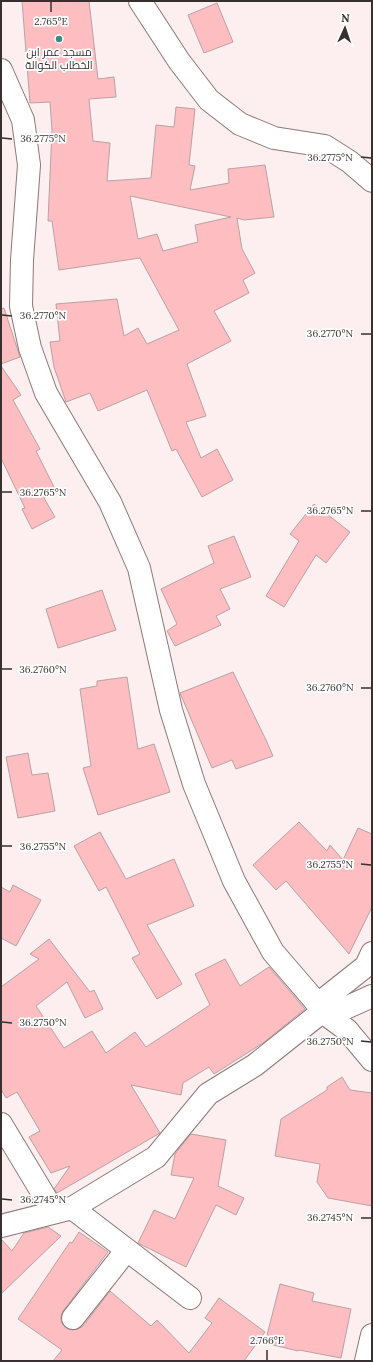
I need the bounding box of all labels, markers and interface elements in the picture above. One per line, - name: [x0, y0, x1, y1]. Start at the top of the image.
- north arrow: [325, 8, 365, 48]
- text: N: [341, 11, 351, 25]
- text: 2.765°E: [34, 15, 68, 28]
- marker: مسجد عمر ابن الخطاب الكوالة: [54, 34, 64, 44]
- place label: مسجد عمر ابن الخطاب الكوالة: [25, 45, 93, 72]
- text: 36.2775°N: [20, 132, 66, 145]
- text: 36.2775°N: [307, 151, 353, 164]
- text: 36.2770°N: [20, 309, 67, 322]
- text: 36.2770°N: [307, 327, 354, 340]
- text: 36.2765°N: [20, 486, 67, 499]
- text: 36.2765°N: [307, 504, 354, 517]
- text: 36.2760°N: [19, 663, 67, 676]
- text: 36.2760°N: [306, 681, 354, 694]
- text: 36.2755°N: [20, 840, 67, 853]
- text: 36.2755°N: [307, 858, 354, 871]
- text: 36.2750°N: [19, 1016, 67, 1029]
- text: 36.2750°N: [306, 1035, 354, 1048]
- text: 36.2745°N: [20, 1193, 66, 1206]
- text: 36.2745°N: [307, 1211, 353, 1224]
- text: 2.766°E: [250, 1334, 284, 1347]

